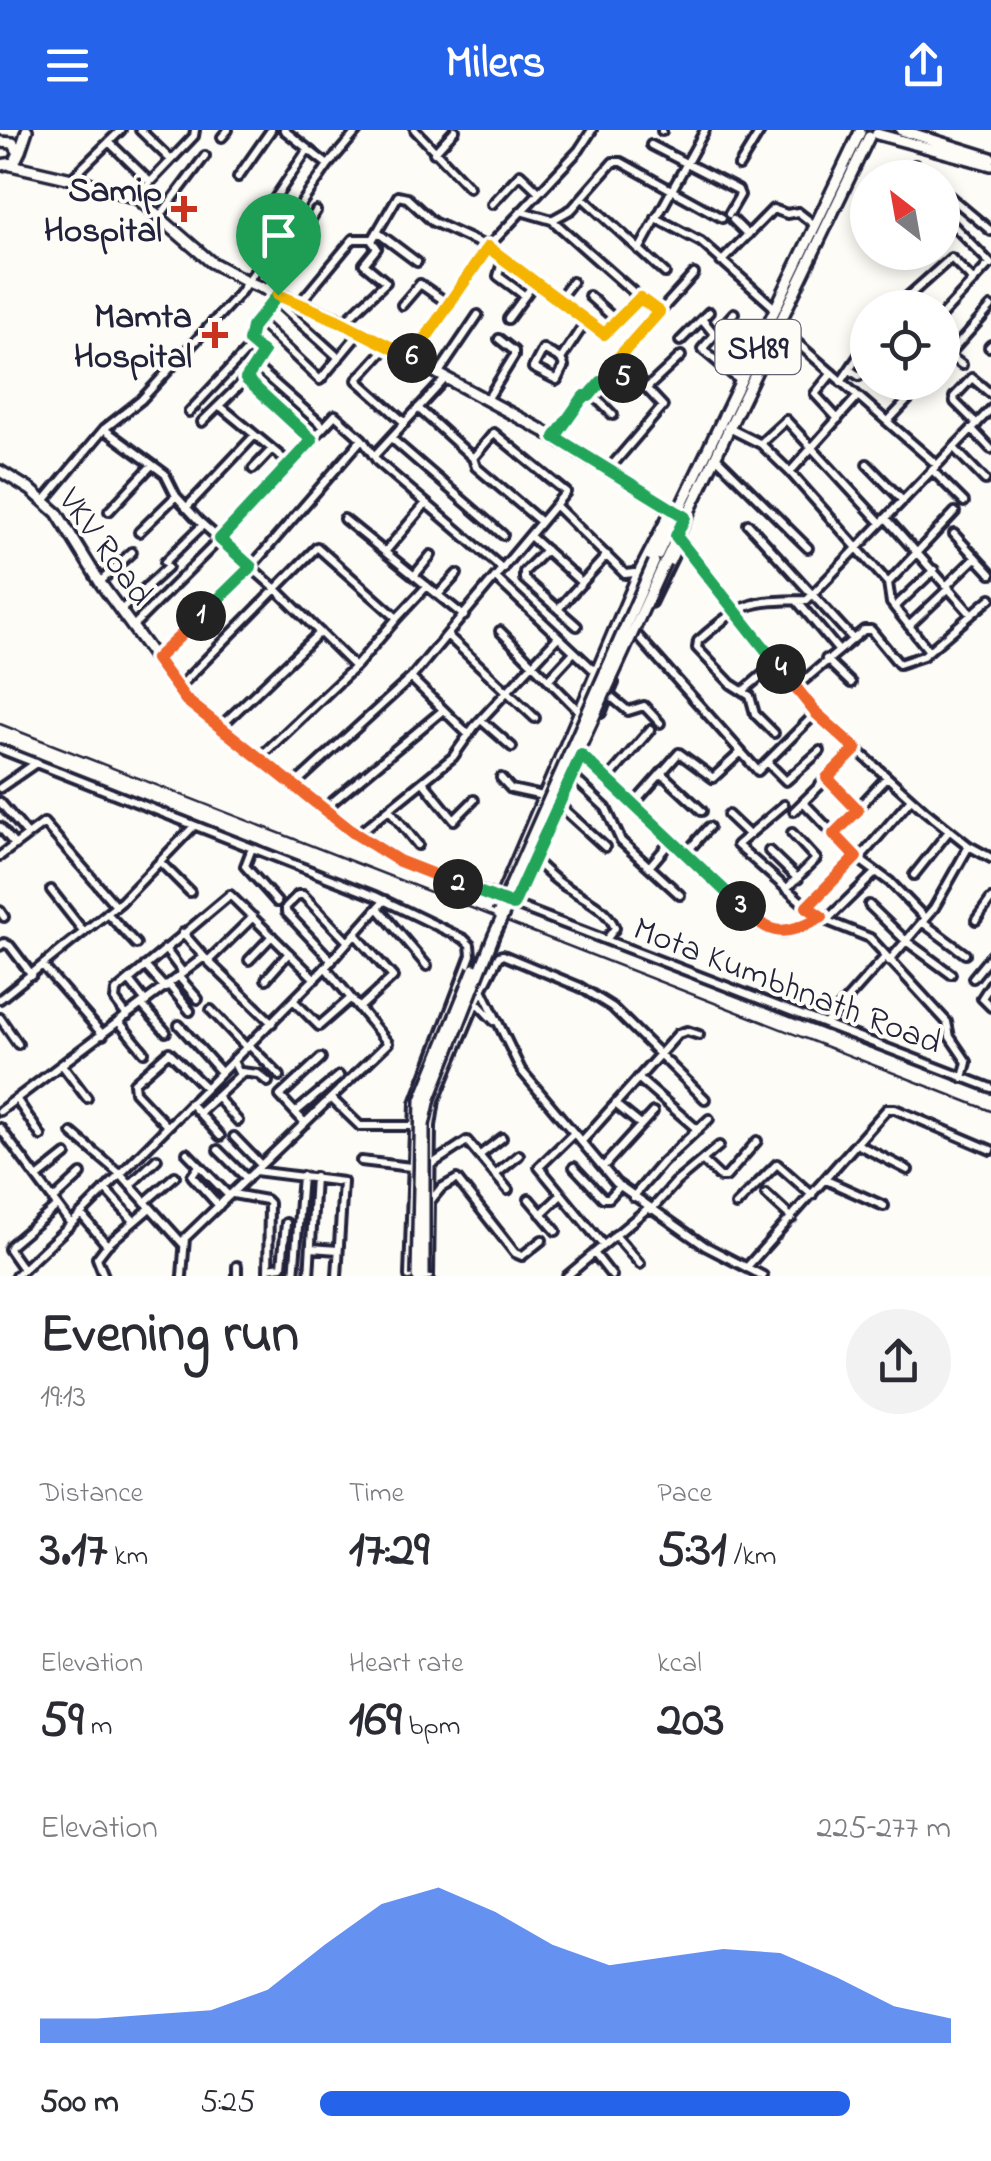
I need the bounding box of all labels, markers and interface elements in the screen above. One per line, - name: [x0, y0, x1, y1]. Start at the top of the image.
- text: Milers: [446, 32, 546, 98]
- icon: menu: [40, 38, 95, 93]
- icon: share: [896, 38, 951, 93]
- north arrow: [850, 160, 960, 270]
- map controls: [850, 160, 960, 400]
- place label: Samip Hospital: [44, 167, 162, 258]
- pin: [236, 193, 321, 296]
- marker: Samip Hospital: [171, 196, 197, 222]
- icon: arrive: [251, 208, 306, 263]
- button: locate: [850, 290, 960, 400]
- place label: Mamta Hospital: [74, 293, 192, 384]
- road number: SH89: [716, 320, 800, 374]
- marker: Mamta Hospital: [202, 322, 228, 348]
- pin: 6: [387, 333, 437, 383]
- text: 6: [406, 337, 418, 378]
- pin: 5: [598, 353, 648, 403]
- text: 5: [615, 357, 631, 398]
- street label: VKV Road: [43, 478, 164, 618]
- pin: 1: [176, 591, 226, 641]
- text: 1: [197, 595, 205, 636]
- pin: 4: [756, 644, 806, 694]
- text: 4: [775, 648, 787, 689]
- pin: 2: [433, 859, 483, 909]
- text: 2: [451, 863, 465, 904]
- pin: 3: [716, 881, 766, 931]
- text: 3: [735, 885, 747, 926]
- street label: Mota Kumbhnath Road: [625, 905, 948, 1070]
- text: Evening run: [40, 1297, 299, 1377]
- button: share: [846, 1309, 951, 1414]
- text: 19:13: [40, 1375, 86, 1422]
- text: Distance: [40, 1474, 143, 1515]
- text: Time: [349, 1474, 404, 1515]
- text: Pace: [657, 1474, 712, 1515]
- text: 3.17: [40, 1515, 107, 1588]
- text: 17:29: [349, 1515, 429, 1588]
- text: 5:31: [657, 1515, 727, 1588]
- text: km: [107, 1537, 148, 1578]
- text: /km: [727, 1537, 776, 1578]
- text: Elevation: [40, 1644, 143, 1685]
- text: Heart rate: [349, 1644, 463, 1685]
- text: kcal: [657, 1644, 702, 1685]
- text: 59: [40, 1685, 84, 1758]
- text: 169: [349, 1685, 402, 1758]
- text: 203: [657, 1685, 724, 1758]
- text: m: [84, 1707, 112, 1748]
- text: bpm: [402, 1707, 460, 1748]
- text: Elevation: [40, 1806, 158, 1853]
- text: 225–277 m: [817, 1806, 951, 1853]
- text: 500 m: [40, 2080, 119, 2127]
- text: 5:25: [200, 2080, 255, 2127]

